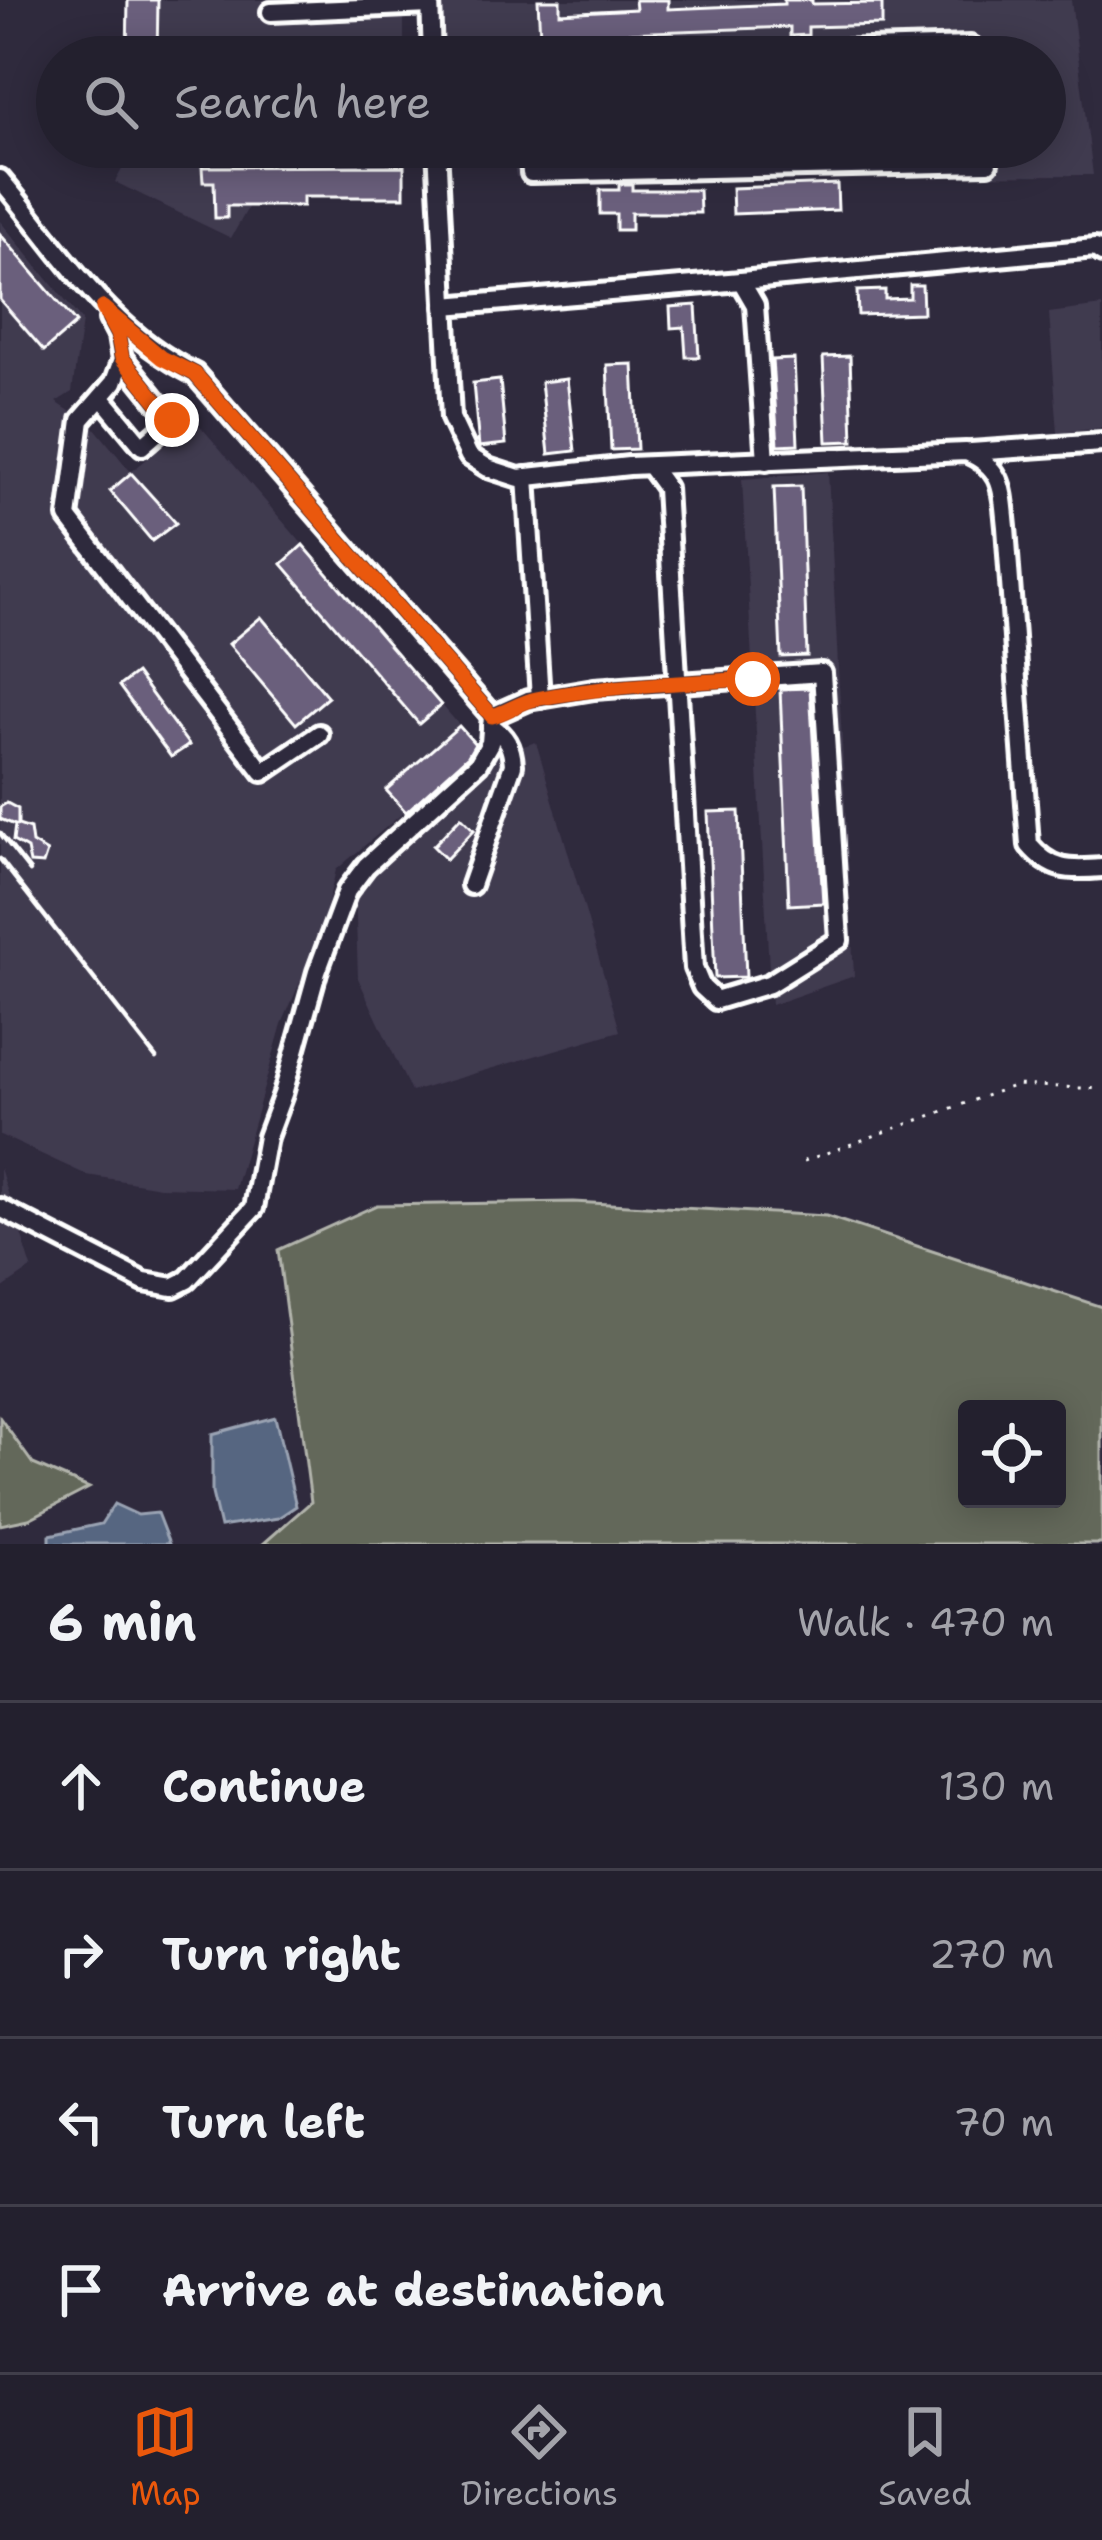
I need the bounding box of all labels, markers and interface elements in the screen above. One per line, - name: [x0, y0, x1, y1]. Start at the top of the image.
- search box: [36, 36, 1066, 168]
- icon: search: [78, 69, 144, 135]
- text: Search here: [174, 72, 431, 132]
- route end: [145, 393, 199, 447]
- route start: [726, 652, 780, 706]
- map controls: [958, 1400, 1066, 1508]
- button: locate: [958, 1400, 1066, 1508]
- text: 6 min: [48, 1588, 197, 1656]
- text: Walk · 470 m: [797, 1596, 1054, 1648]
- icon: ahead: [48, 1753, 114, 1819]
- text: Continue: [162, 1756, 366, 1816]
- text: 130 m: [939, 1760, 1054, 1812]
- icon: right: [48, 1921, 114, 1987]
- text: Turn right: [162, 1924, 401, 1984]
- text: 270 m: [929, 1928, 1054, 1980]
- icon: left: [48, 2089, 114, 2155]
- text: Turn left: [162, 2092, 365, 2152]
- text: 70 m: [953, 2096, 1054, 2148]
- icon: arrive: [48, 2257, 114, 2323]
- text: Arrive at destination: [162, 2260, 665, 2320]
- tab: Map: [130, 2399, 201, 2516]
- tab: Directions: [461, 2399, 618, 2516]
- tab: Saved: [878, 2399, 972, 2516]

